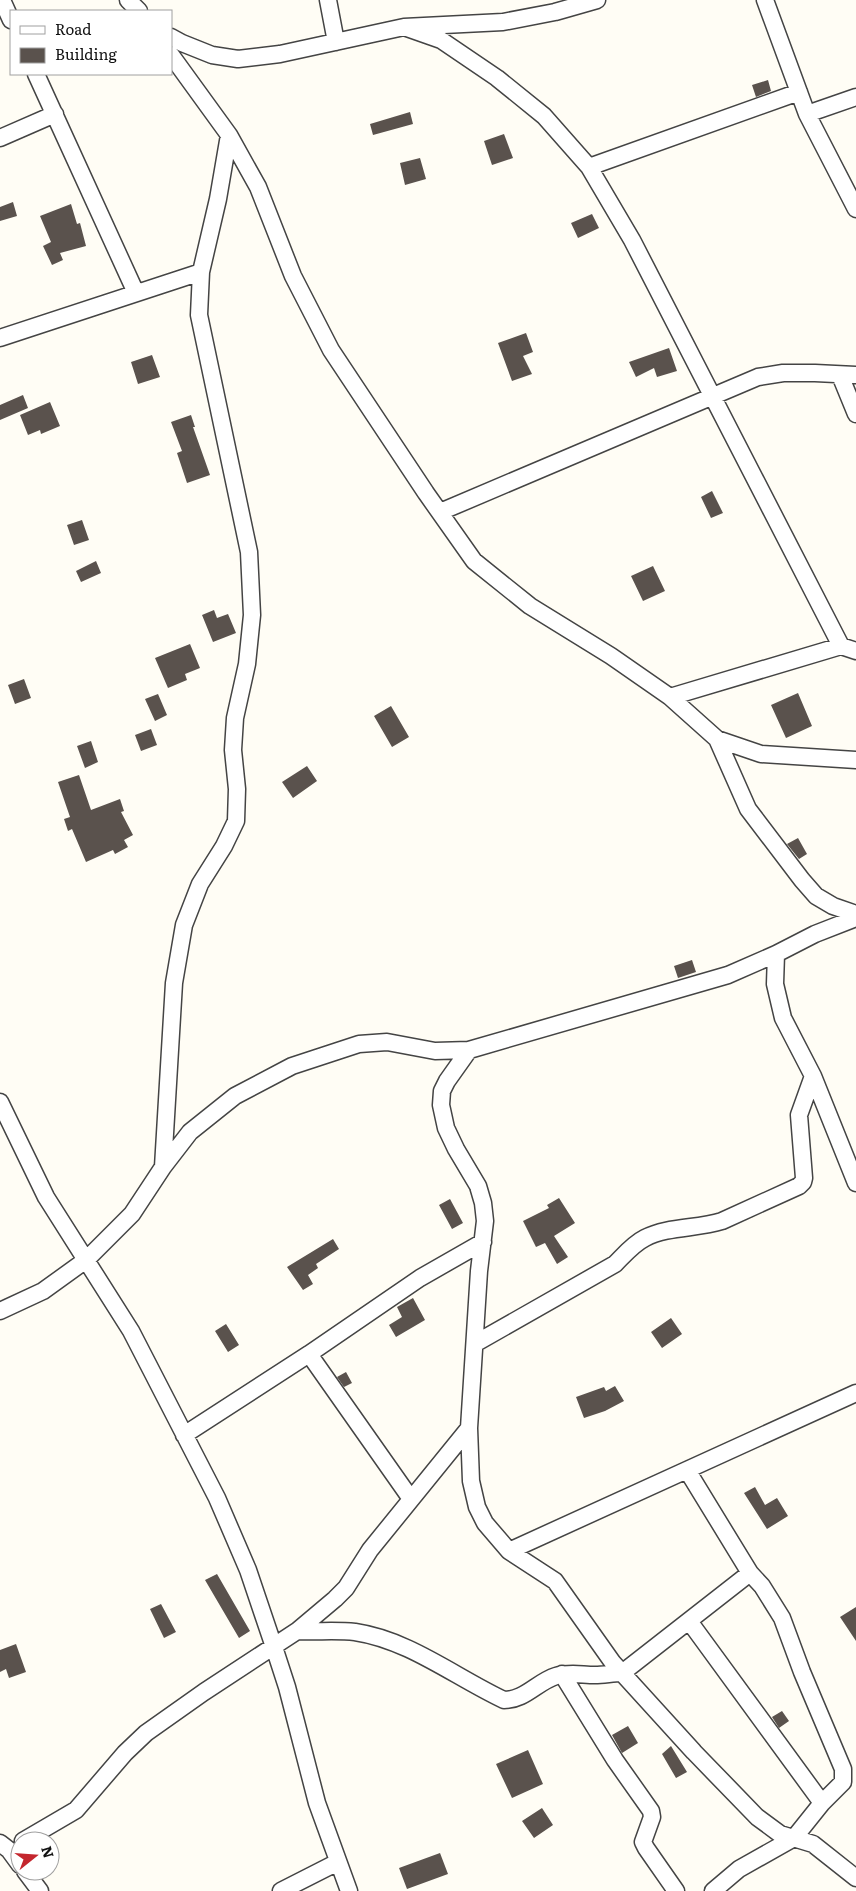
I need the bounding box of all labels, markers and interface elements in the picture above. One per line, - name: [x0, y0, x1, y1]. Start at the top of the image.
- legend: [10, 10, 172, 75]
- text: Road: [55, 17, 91, 40]
- text: Building: [55, 42, 117, 65]
- north arrow: [10, 1831, 60, 1881]
- text: N: [37, 1843, 60, 1861]

